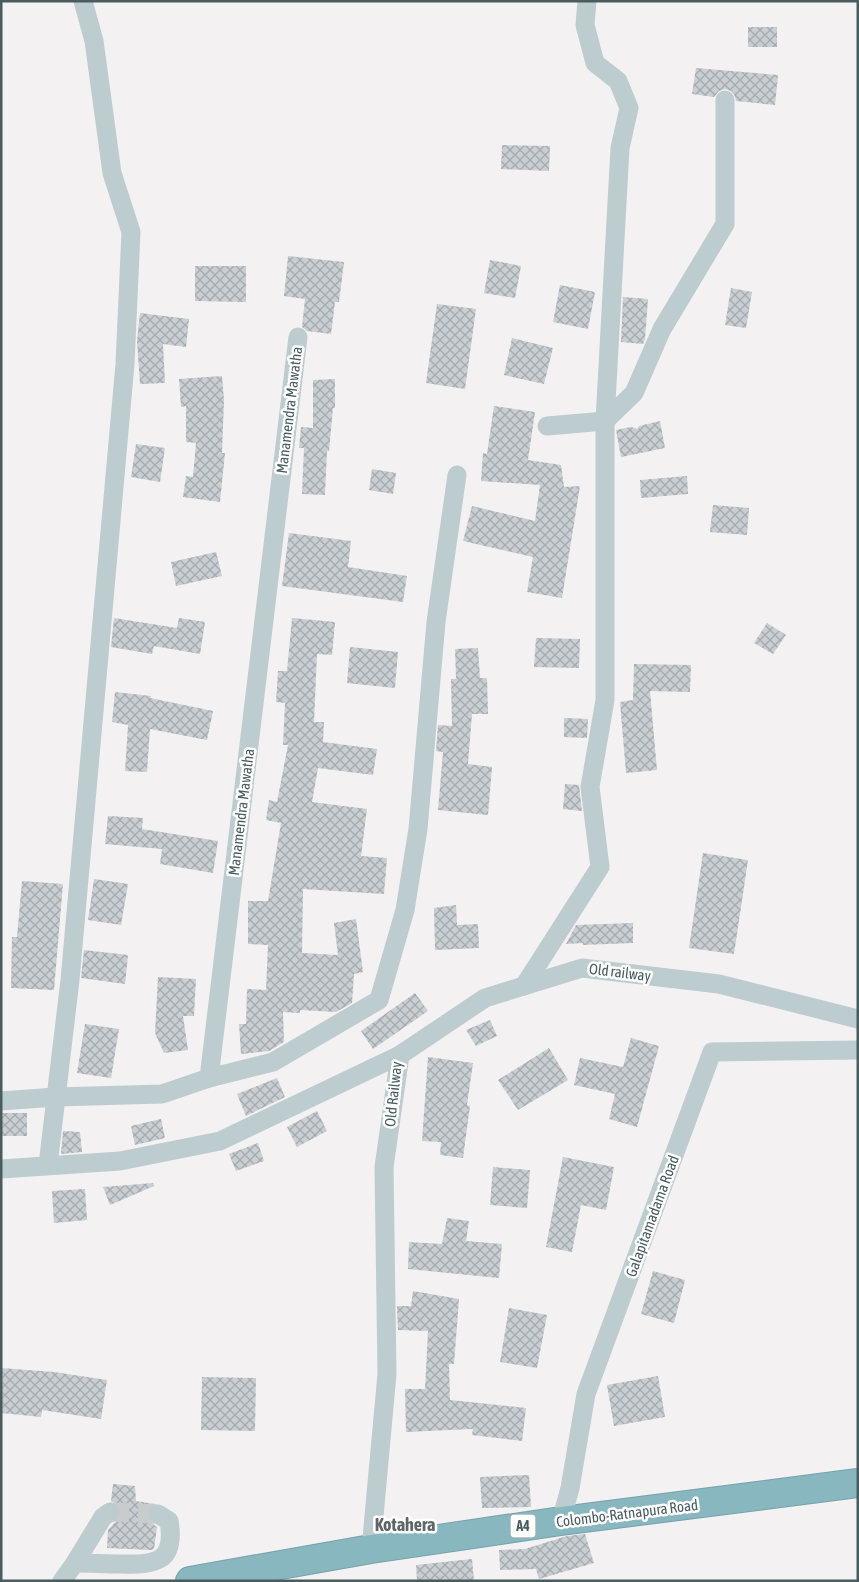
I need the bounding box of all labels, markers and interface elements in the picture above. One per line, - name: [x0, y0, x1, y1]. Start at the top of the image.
- street label: Manamendra Mawatha: [273, 346, 305, 474]
- street label: Manamendra Mawatha: [225, 748, 257, 876]
- street label: Old railway: [588, 960, 652, 984]
- street label: Old Railway: [381, 1061, 405, 1127]
- street label: Galapitamadama Road: [622, 1153, 682, 1279]
- street label: Colombo-Ratnapura Road: [555, 1496, 699, 1530]
- district label: Kotahera: [375, 1514, 435, 1535]
- road number: A4: [510, 1514, 536, 1538]

